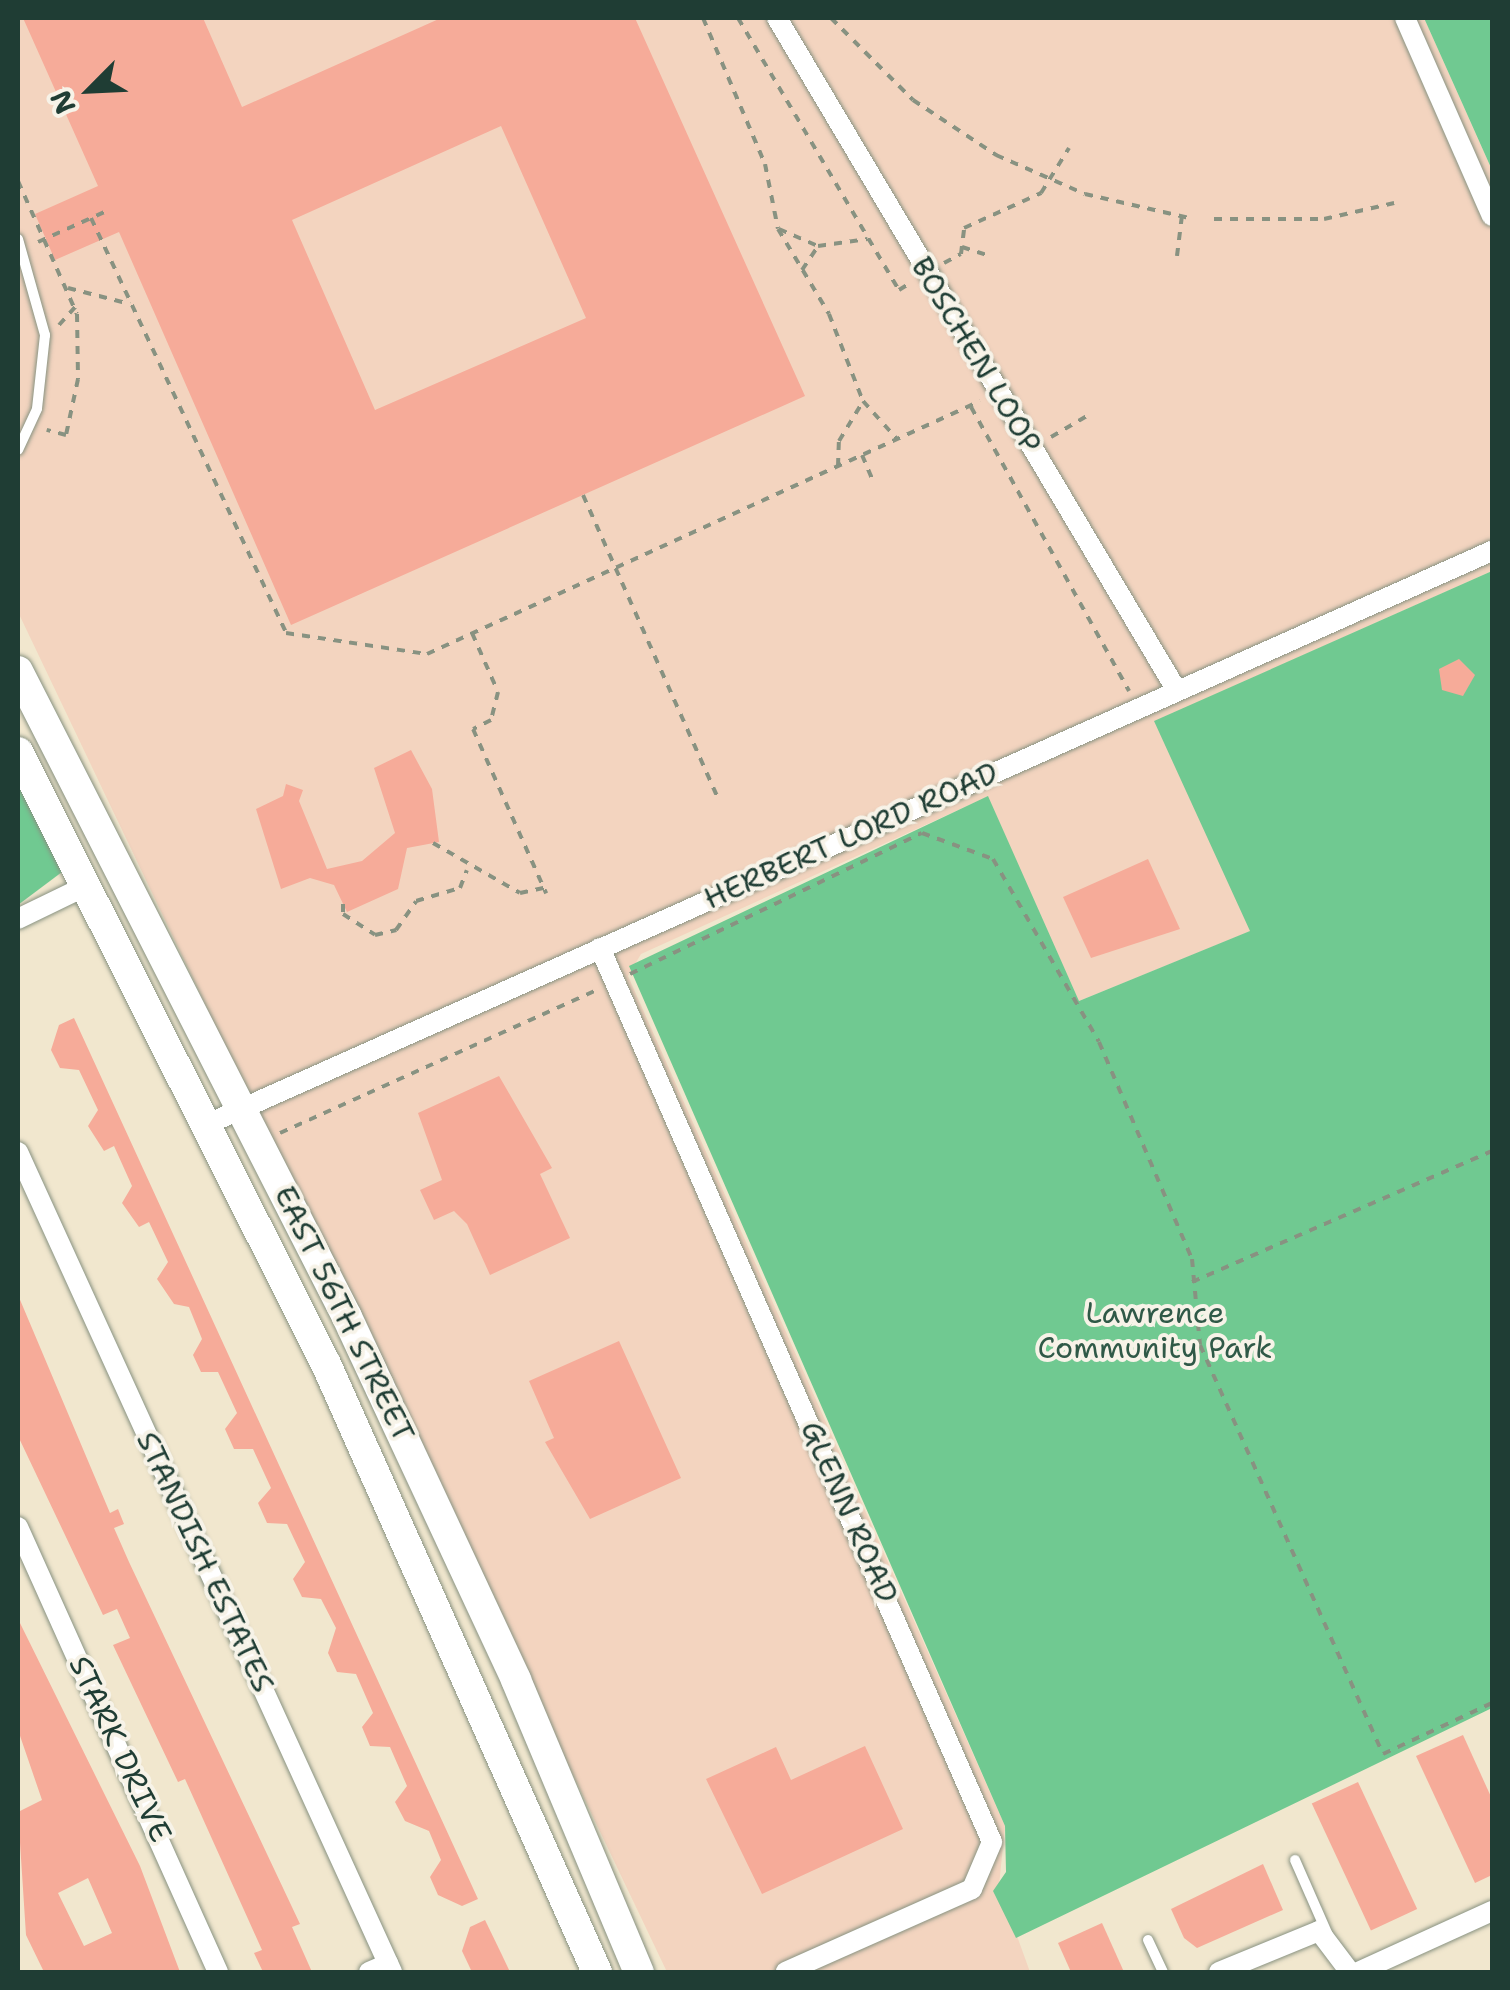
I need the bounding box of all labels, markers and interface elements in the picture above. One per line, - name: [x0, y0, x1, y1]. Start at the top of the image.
- north arrow: [40, 40, 140, 140]
- text: N: [41, 84, 84, 120]
- street label: BOSCHEN LOOP: [903, 250, 1049, 460]
- street label: HERBERT LORD ROAD: [698, 755, 1004, 917]
- street label: EAST 56TH STREET: [266, 1180, 422, 1448]
- park label: Lawrence Community Park: [1037, 1295, 1273, 1366]
- street label: GLENN ROAD: [793, 1416, 905, 1608]
- street label: STANDISH ESTATES: [129, 1426, 281, 1698]
- street label: STARK DRIVE: [61, 1650, 179, 1848]

